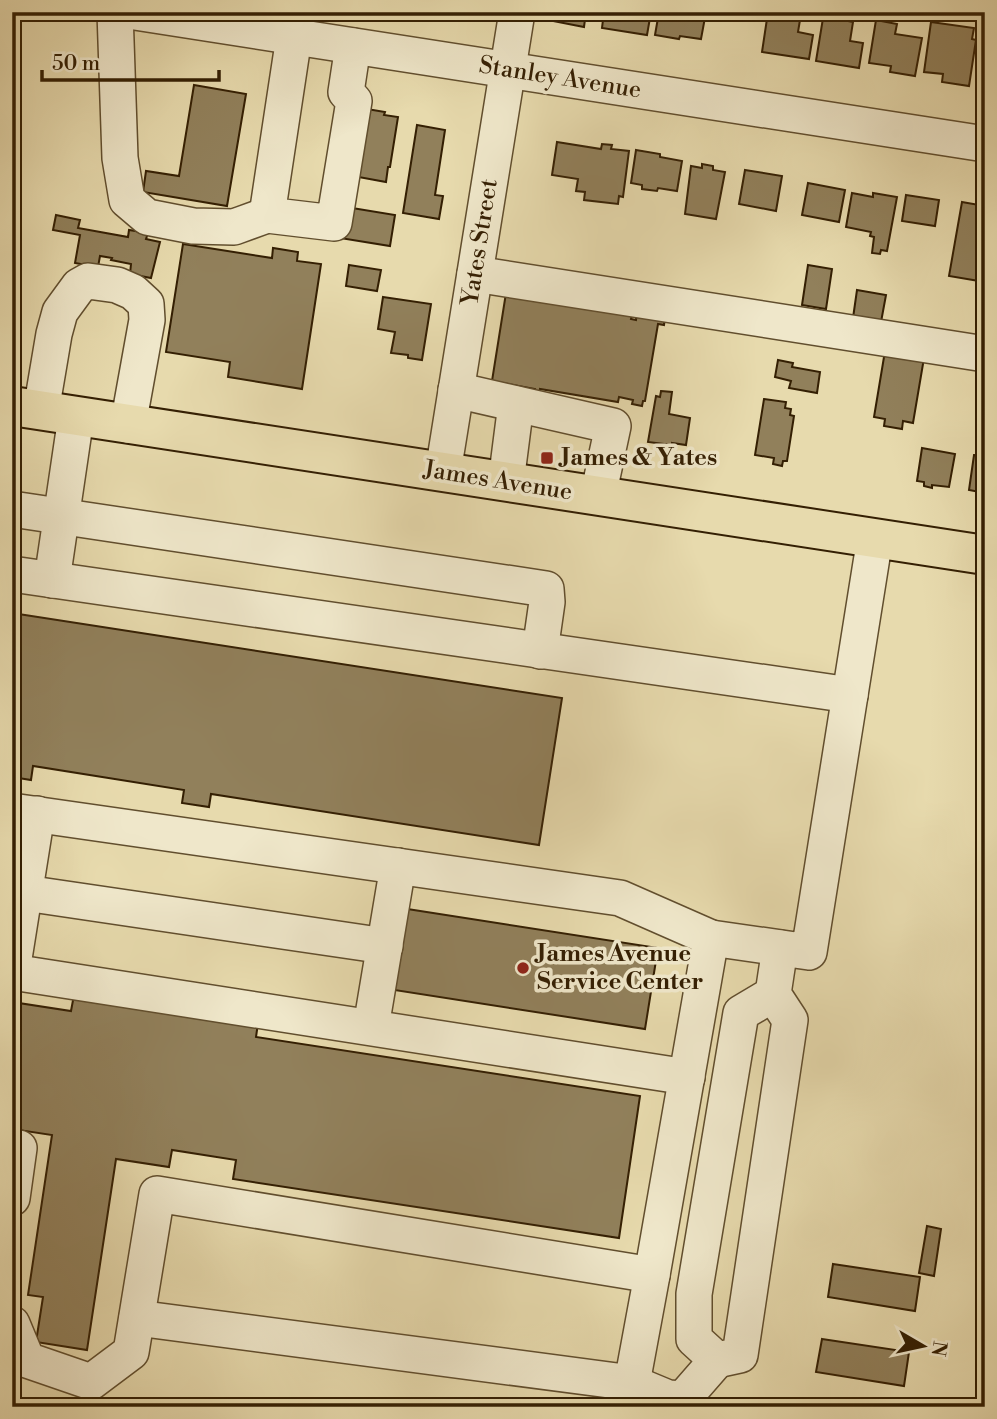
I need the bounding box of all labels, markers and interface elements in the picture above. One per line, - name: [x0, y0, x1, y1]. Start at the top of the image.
- scale bar: [42, 38, 219, 82]
- street label: Stanley Avenue: [477, 50, 643, 106]
- text: 50 m: [52, 51, 100, 77]
- street label: Yates Street: [455, 176, 505, 309]
- place label: James & Yates: [558, 443, 717, 473]
- marker: James & Yates: [539, 450, 555, 466]
- street label: James Avenue: [421, 454, 574, 508]
- place label: James Avenue Service Center: [534, 939, 703, 997]
- marker: James Avenue Service Center: [515, 960, 531, 976]
- north arrow: [888, 1310, 958, 1380]
- text: N: [926, 1339, 952, 1358]

